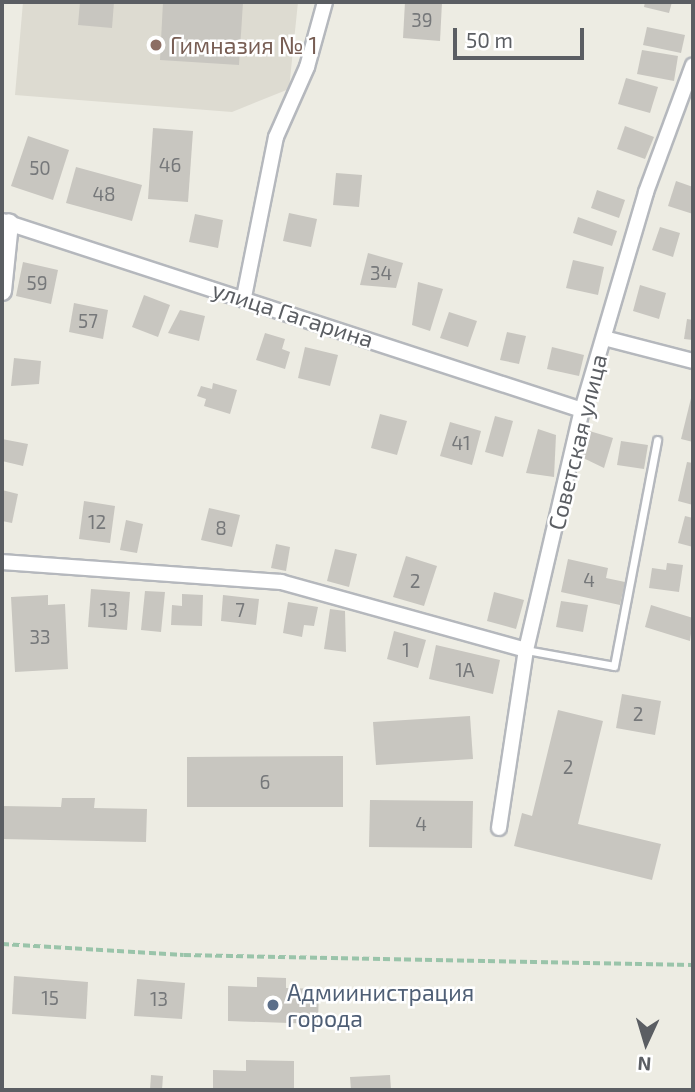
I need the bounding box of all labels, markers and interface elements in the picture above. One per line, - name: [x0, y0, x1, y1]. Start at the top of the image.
- house number: 39: [411, 9, 433, 31]
- scale bar: [457, 14, 588, 58]
- text: 50 m: [466, 27, 513, 52]
- place label: Гимназия № 1: [170, 31, 318, 59]
- marker: Гимназия № 1: [148, 37, 164, 53]
- house number: 46: [159, 154, 181, 176]
- house number: 50: [29, 157, 51, 179]
- house number: 48: [92, 183, 116, 205]
- house number: 34: [370, 262, 392, 284]
- house number: 59: [26, 272, 48, 294]
- street label: улица Гагарина: [209, 275, 377, 353]
- house number: 57: [78, 310, 98, 332]
- street label: Советская улица: [542, 351, 612, 533]
- house number: 41: [451, 432, 471, 454]
- house number: 12: [88, 511, 106, 533]
- house number: 8: [215, 517, 227, 539]
- house number: 4: [583, 569, 595, 591]
- house number: 2: [410, 570, 420, 592]
- house number: 13: [100, 599, 118, 621]
- house number: 7: [235, 599, 245, 621]
- house number: 33: [29, 626, 51, 648]
- house number: 1: [402, 639, 410, 661]
- house number: 1А: [455, 659, 475, 681]
- house number: 2: [633, 703, 643, 725]
- house number: 2: [563, 756, 573, 778]
- house number: 6: [260, 771, 270, 793]
- house number: 4: [415, 813, 427, 835]
- place label: Адмиинистрация города: [287, 978, 474, 1032]
- house number: 15: [41, 987, 59, 1009]
- house number: 13: [150, 988, 168, 1010]
- marker: Адмиинистрация города: [265, 997, 281, 1013]
- north arrow: [611, 1008, 681, 1078]
- text: N: [637, 1052, 652, 1076]

